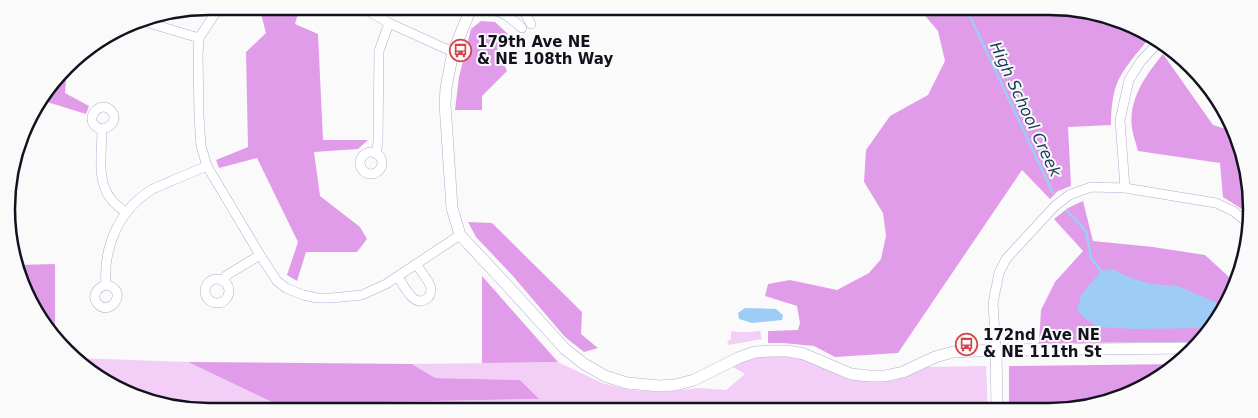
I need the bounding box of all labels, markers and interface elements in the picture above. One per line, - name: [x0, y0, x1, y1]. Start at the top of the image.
- place label: 179th Ave NE & NE 108th Way: [477, 33, 613, 68]
- bus stop icon: 179th Ave NE & NE 108th Way: [449, 39, 473, 63]
- water label: High School Creek: [986, 39, 1065, 180]
- place label: 172nd Ave NE & NE 111th St: [983, 326, 1102, 361]
- bus stop icon: 172nd Ave NE & NE 111th St: [955, 332, 979, 356]

